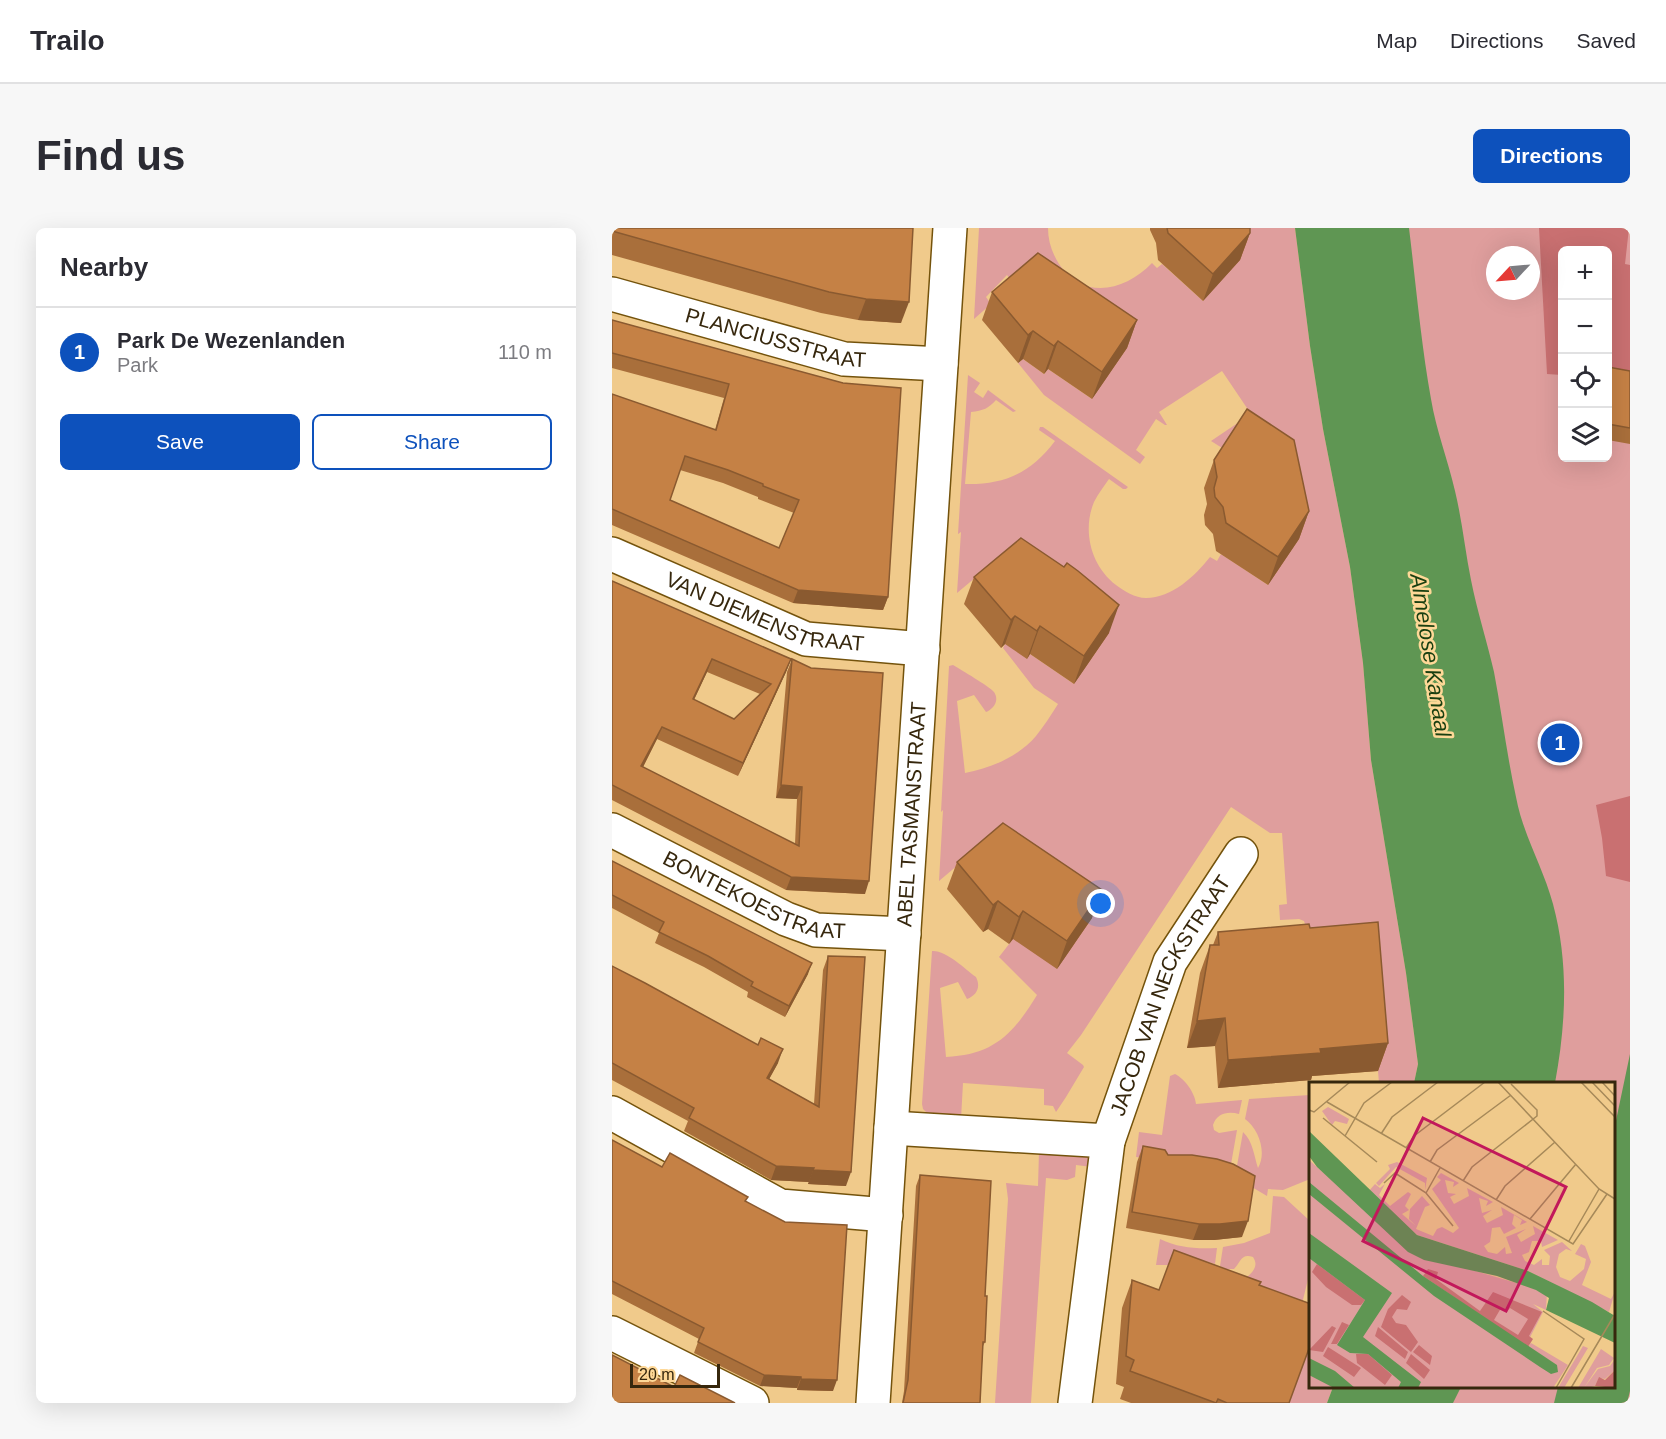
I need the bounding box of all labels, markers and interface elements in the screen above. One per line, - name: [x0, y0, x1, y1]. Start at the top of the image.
- text: Trailo: [30, 25, 105, 56]
- text: Map: [1376, 29, 1417, 52]
- text: Directions: [1450, 29, 1543, 52]
- text: Saved: [1576, 29, 1636, 52]
- button: Directions: [1473, 129, 1630, 183]
- text: Find us: [36, 132, 185, 179]
- north arrow: [1486, 246, 1540, 300]
- map controls: [1558, 246, 1612, 462]
- button: +: [1558, 246, 1612, 300]
- text: Nearby: [60, 252, 148, 282]
- button: −: [1558, 300, 1612, 354]
- street label: PLANCIUSSTRAAT: [683, 303, 867, 371]
- text: Park De Wezenlanden: [117, 328, 345, 353]
- text: 1: [74, 341, 85, 363]
- text: 110 m: [498, 341, 552, 363]
- text: Park: [117, 354, 158, 376]
- button: locate: [1558, 354, 1612, 408]
- button: layers: [1558, 408, 1612, 462]
- button: Save: [60, 414, 300, 470]
- button: Share: [312, 414, 552, 470]
- street label: VAN DIEMENSTRAAT: [662, 567, 865, 655]
- water label: Almelose Kanaal: [1405, 570, 1456, 740]
- street label: ABEL TASMANSTRAAT: [892, 701, 930, 928]
- pin: 1: [1540, 720, 1580, 766]
- street label: BONTEKOESTRAAT: [659, 846, 846, 942]
- street label: JACOB VAN NECKSTRAAT: [1106, 871, 1235, 1119]
- your location: [1086, 889, 1115, 918]
- inset map: [1309, 1082, 1615, 1388]
- scale bar: [630, 1361, 720, 1388]
- text: 20 m: [639, 1366, 675, 1383]

